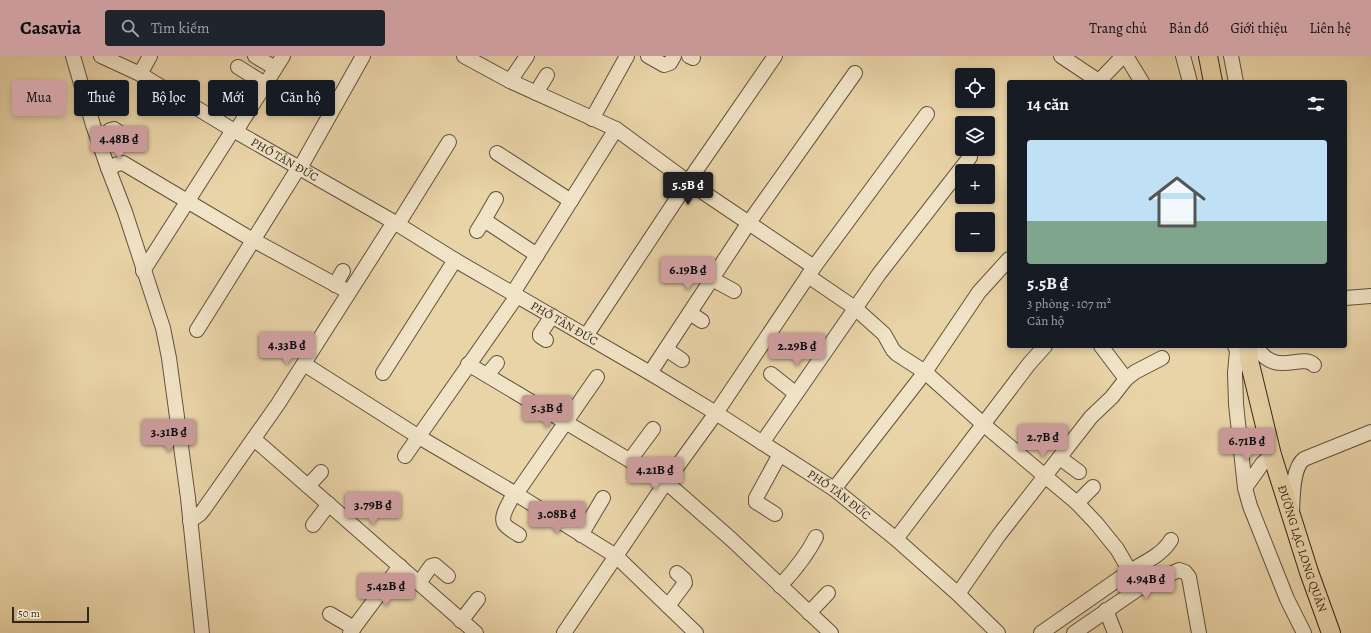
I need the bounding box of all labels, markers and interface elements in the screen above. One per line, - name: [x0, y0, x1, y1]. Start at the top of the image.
- search box: [105, 10, 385, 46]
- text: Casavia: [20, 15, 81, 41]
- icon: search: [119, 17, 141, 39]
- text: Tìm kiếm: [151, 18, 209, 38]
- text: Trang chủ: [1089, 19, 1147, 38]
- text: Bản đồ: [1169, 19, 1209, 38]
- text: Giới thiệu: [1231, 19, 1287, 38]
- text: Liên hệ: [1309, 19, 1351, 38]
- map controls: [955, 68, 995, 252]
- button: locate: [955, 68, 995, 108]
- chip: Mua: [12, 80, 66, 116]
- chip: Thuê: [74, 80, 129, 116]
- chip: Bộ lọc: [137, 80, 200, 116]
- chip: Mới: [208, 80, 258, 116]
- chip: Căn hộ: [266, 80, 335, 116]
- text: 14 căn: [1027, 93, 1069, 116]
- icon: filters: [1305, 93, 1327, 115]
- button: layers: [955, 116, 995, 156]
- pin: 4.48B ₫: [82, 126, 156, 160]
- text: 4.48B ₫: [99, 130, 139, 147]
- street label: PHỐ TÂN ĐỨC: [248, 134, 321, 185]
- button: +: [955, 164, 995, 204]
- icon: home: [1141, 166, 1213, 238]
- pin: 5.5B ₫: [655, 172, 721, 206]
- text: 5.5B ₫: [672, 176, 704, 193]
- button: −: [955, 212, 995, 252]
- pin: 6.19B ₫: [651, 257, 725, 291]
- text: 6.19B ₫: [669, 261, 707, 278]
- text: 5.5B ₫: [1027, 272, 1068, 295]
- text: 3 phòng · 107 m²: [1027, 295, 1111, 312]
- street label: PHỐ TÂN ĐỨC: [528, 298, 601, 349]
- text: Căn hộ: [1027, 312, 1064, 329]
- pin: 4.33B ₫: [250, 332, 324, 366]
- pin: 2.29B ₫: [760, 333, 834, 367]
- text: 4.33B ₫: [268, 336, 306, 353]
- text: 2.29B ₫: [777, 337, 817, 354]
- pin: 5.3B ₫: [514, 395, 580, 429]
- text: 5.3B ₫: [531, 399, 563, 416]
- pin: 3.31B ₫: [132, 419, 206, 453]
- text: 3.31B ₫: [151, 423, 187, 440]
- pin: 2.7B ₫: [1010, 424, 1076, 458]
- text: 2.7B ₫: [1027, 428, 1059, 445]
- pin: 6.71B ₫: [1210, 428, 1284, 462]
- text: 6.71B ₫: [1229, 432, 1265, 449]
- pin: 4.21B ₫: [618, 457, 692, 491]
- text: 4.21B ₫: [636, 461, 674, 478]
- street label: PHỐ TÂN ĐỨC: [804, 466, 874, 523]
- street label: ĐƯỜNG LẠC LONG QUÂN: [1274, 483, 1331, 615]
- pin: 3.79B ₫: [336, 492, 410, 526]
- text: 3.79B ₫: [354, 496, 392, 513]
- pin: 3.08B ₫: [520, 501, 594, 535]
- text: 3.08B ₫: [538, 505, 577, 522]
- pin: 4.94B ₫: [1109, 566, 1183, 600]
- text: 4.94B ₫: [1127, 570, 1165, 587]
- pin: 5.42B ₫: [349, 573, 423, 607]
- text: 5.42B ₫: [367, 577, 405, 594]
- scale bar: [12, 605, 89, 624]
- text: 50 m: [18, 606, 40, 621]

